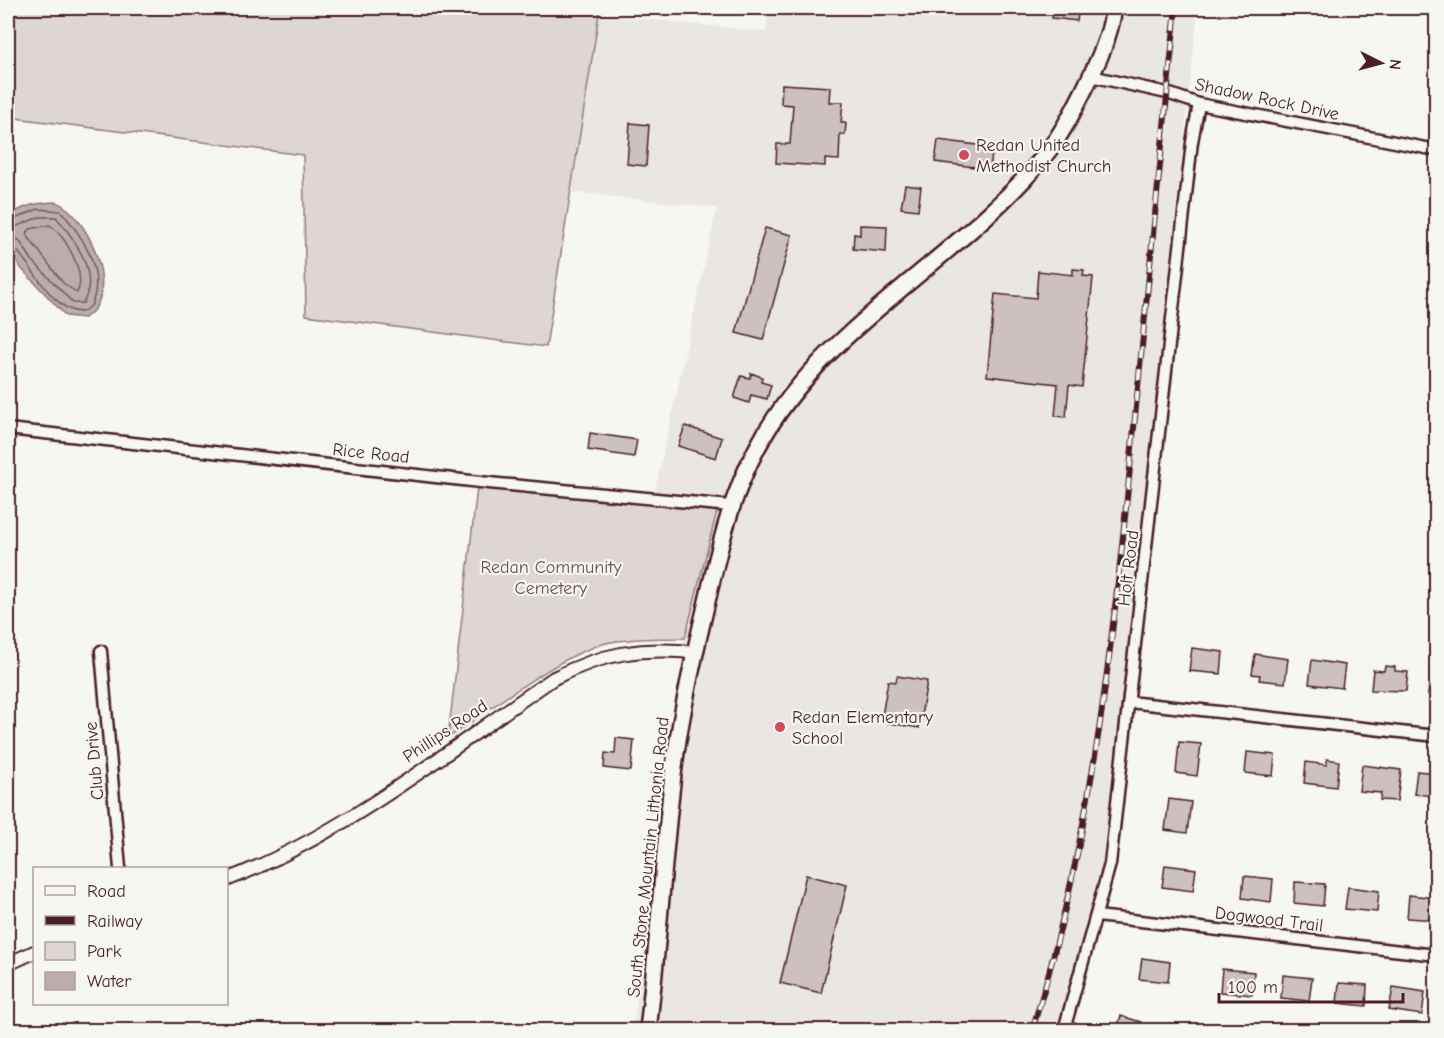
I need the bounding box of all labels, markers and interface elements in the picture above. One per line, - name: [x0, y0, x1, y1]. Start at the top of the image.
- north arrow: [1351, 33, 1411, 93]
- text: N: [1385, 58, 1404, 71]
- street label: Shadow Rock Drive: [1193, 74, 1341, 125]
- place label: Redan United Methodist Church: [976, 135, 1112, 177]
- marker: Redan United Methodist Church: [957, 148, 971, 162]
- street label: Rice Road: [331, 439, 411, 468]
- street label: Holt Road: [1113, 529, 1144, 607]
- park label: Redan Community Cemetery: [480, 557, 623, 599]
- street label: Phillips Road: [399, 695, 492, 767]
- place label: Redan Elementary School: [792, 707, 934, 749]
- street label: South Stone Mountain Lithonia Road: [623, 716, 674, 998]
- marker: Redan Elementary School: [773, 720, 787, 734]
- street label: Club Drive: [81, 721, 108, 801]
- legend: [33, 867, 228, 1005]
- text: Road: [87, 881, 126, 902]
- street label: Dogwood Trail: [1214, 902, 1324, 937]
- text: Railway: [87, 911, 144, 932]
- text: Park: [87, 941, 122, 962]
- scale bar: [1219, 966, 1404, 1004]
- text: Water: [87, 971, 132, 992]
- text: 100 m: [1228, 977, 1278, 998]

